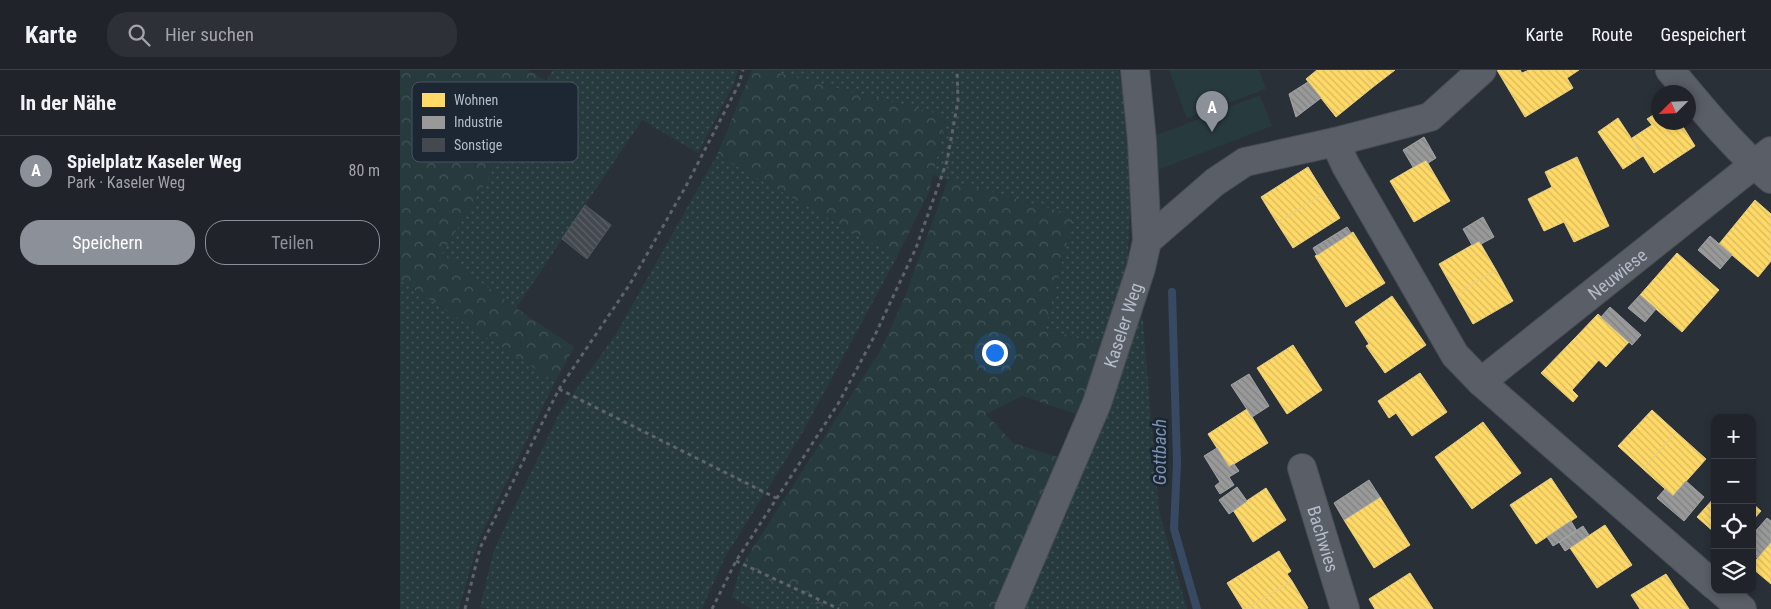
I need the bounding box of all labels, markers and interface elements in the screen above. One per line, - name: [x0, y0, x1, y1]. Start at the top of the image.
- search box: [107, 12, 457, 57]
- text: Karte: [25, 21, 77, 49]
- icon: search: [125, 21, 153, 49]
- text: Hier suchen: [165, 23, 254, 46]
- text: Karte: [1525, 24, 1564, 45]
- text: Route: [1592, 24, 1633, 45]
- text: Gespeichert: [1661, 24, 1746, 45]
- legend: [412, 82, 578, 162]
- north arrow: [1651, 85, 1696, 130]
- text: In der Nähe: [20, 91, 116, 115]
- pin: A: [1196, 91, 1228, 132]
- text: Wohnen: [454, 92, 498, 108]
- text: Industrie: [454, 114, 503, 130]
- text: Sonstige: [454, 137, 503, 153]
- text: Spielplatz Kaseler Weg: [67, 150, 242, 173]
- text: A: [31, 161, 41, 180]
- text: 80 m: [348, 161, 380, 180]
- text: Park · Kaseler Weg: [67, 173, 185, 192]
- button: Speichern: [20, 220, 195, 265]
- button: Teilen: [205, 220, 380, 265]
- street label: Neuwiese: [1583, 244, 1651, 303]
- street label: Kaseler Weg: [1099, 280, 1146, 370]
- your location: [982, 340, 1008, 366]
- map controls: [1711, 414, 1756, 594]
- button: +: [1711, 414, 1756, 459]
- water label: Gottbach: [1148, 419, 1171, 485]
- button: −: [1711, 459, 1756, 504]
- street label: Bachwies: [1304, 503, 1344, 574]
- button: locate: [1711, 504, 1756, 549]
- button: layers: [1711, 549, 1756, 594]

